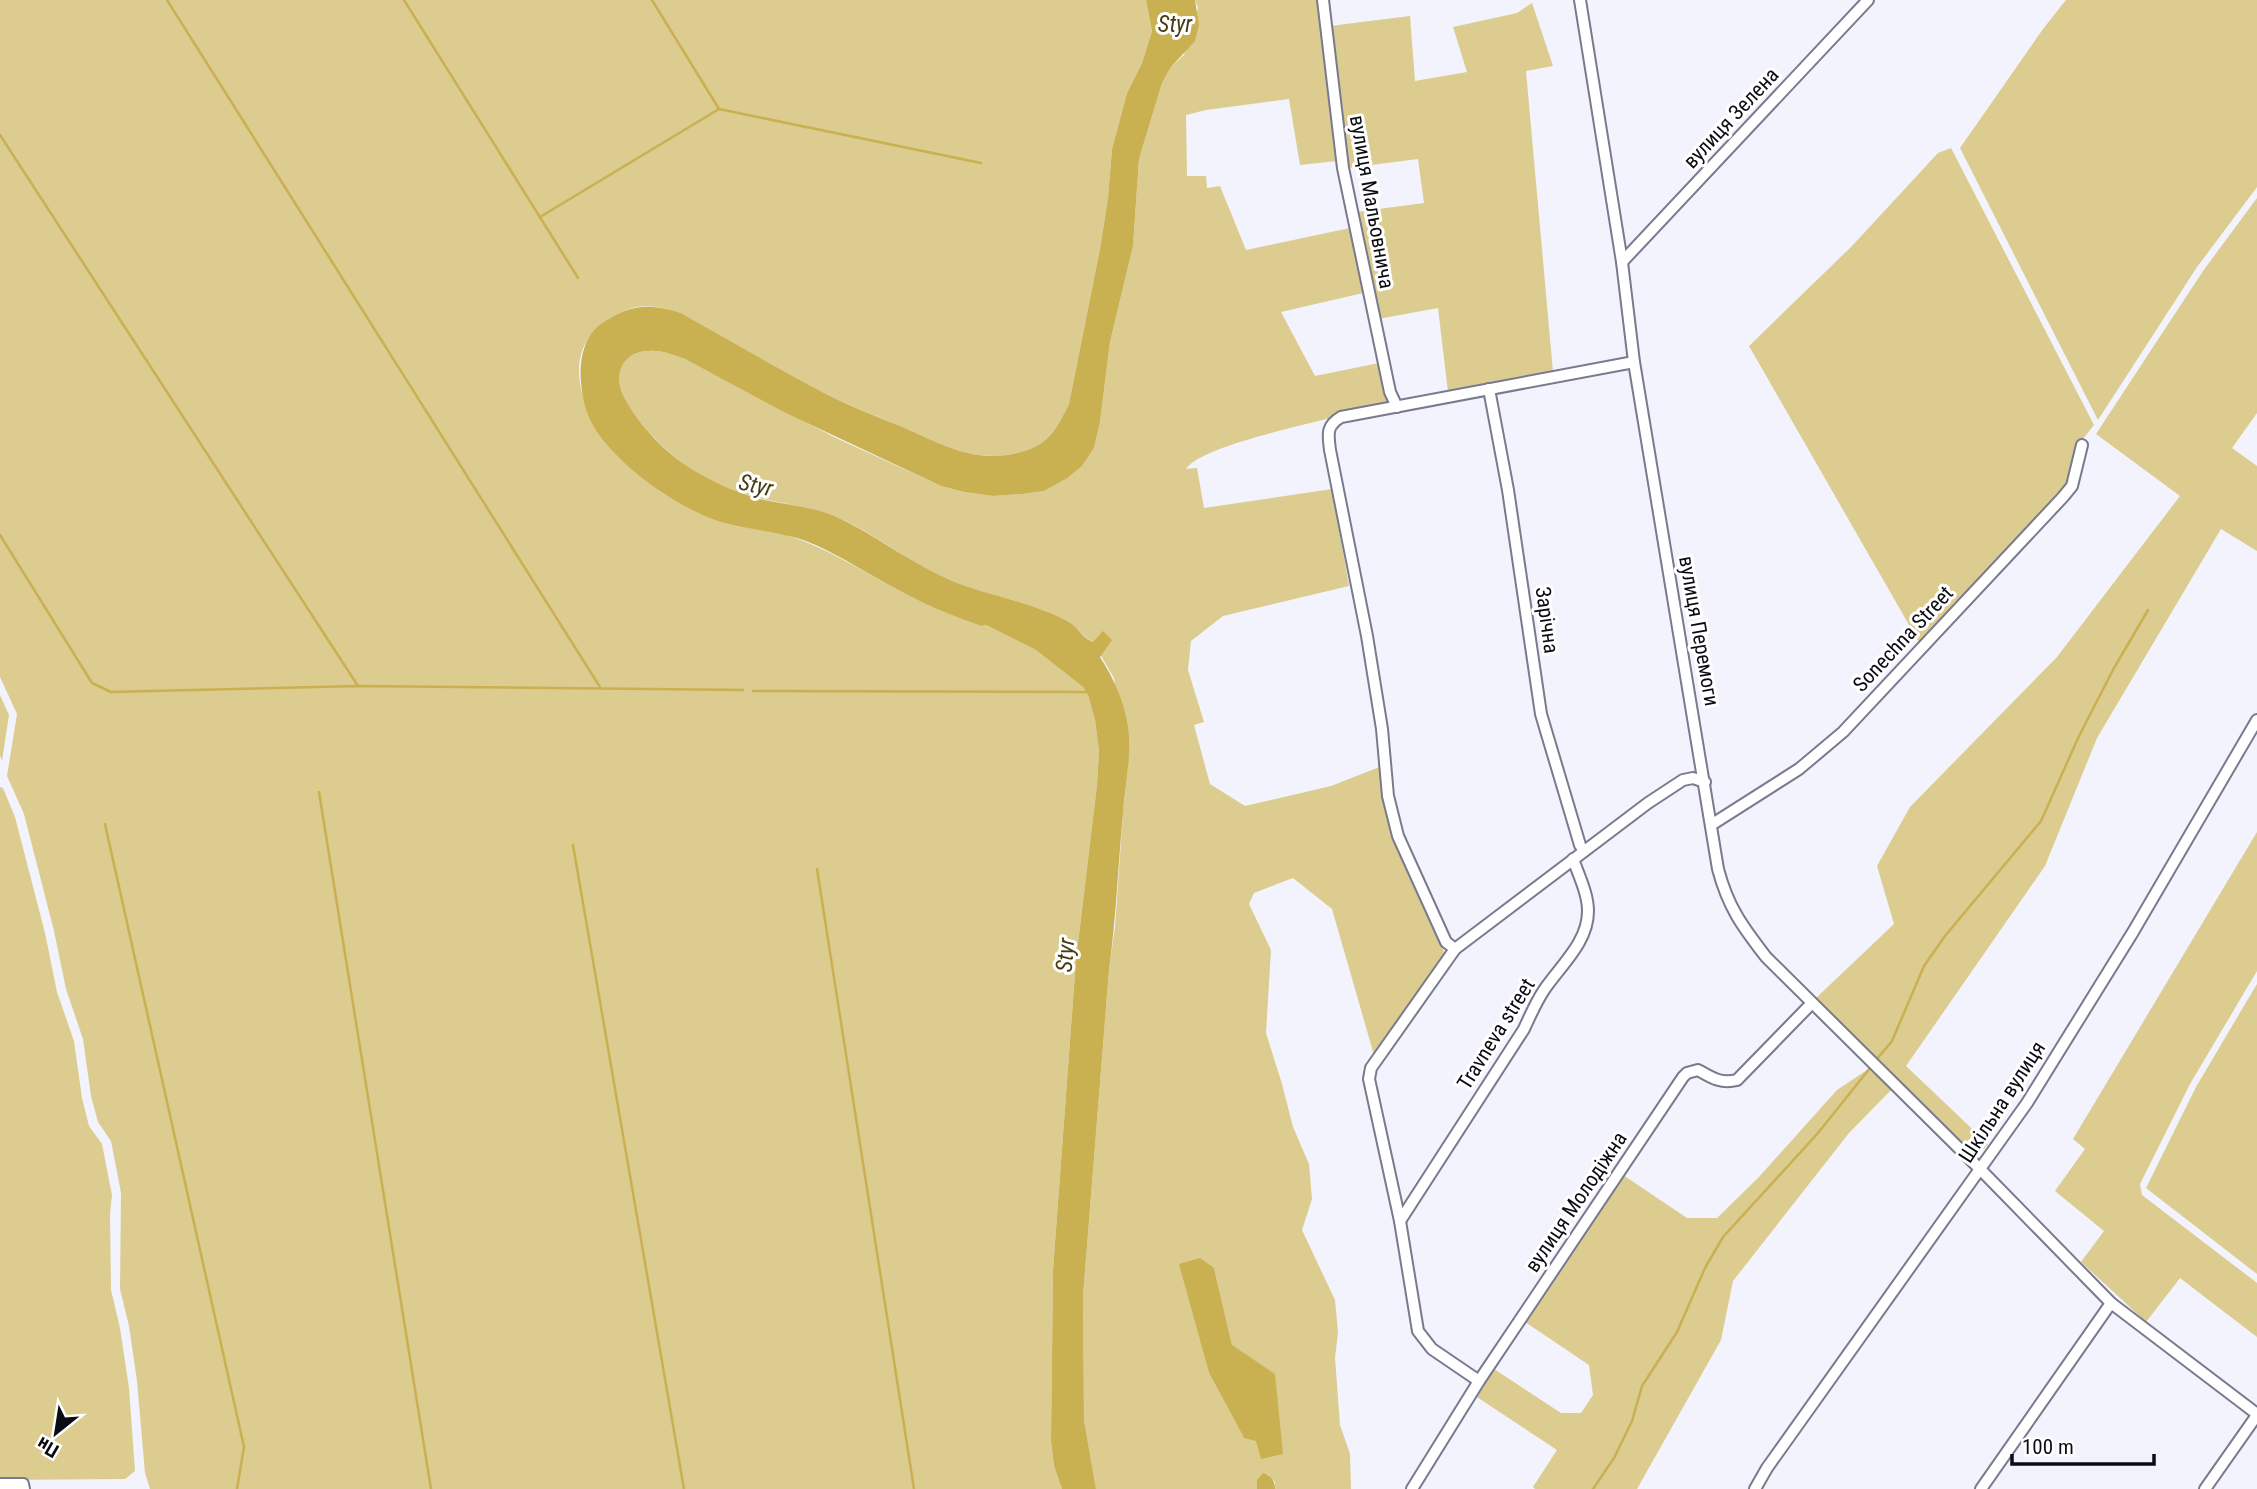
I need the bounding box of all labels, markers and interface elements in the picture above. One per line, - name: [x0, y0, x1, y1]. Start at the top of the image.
- water label: Styr: [1158, 11, 1193, 38]
- street label: вулиця Зелена: [1678, 63, 1784, 173]
- street label: вулиця Мальовнича: [1345, 113, 1399, 291]
- water label: Styr: [736, 468, 777, 503]
- street label: вулиця Перемоги: [1674, 554, 1724, 708]
- street label: Sonechna Street: [1848, 581, 1958, 697]
- street label: Зарічна: [1530, 585, 1564, 655]
- water label: Styr: [1051, 936, 1081, 973]
- street label: Travneva street: [1452, 974, 1540, 1094]
- street label: Шкільна вулиця: [1954, 1037, 2050, 1167]
- street label: вулиця Молодіжна: [1520, 1127, 1632, 1277]
- north arrow: [21, 1398, 91, 1468]
- scale bar: [2012, 1422, 2154, 1466]
- text: Пн: [33, 1432, 63, 1463]
- text: 100 m: [2022, 1435, 2074, 1459]

